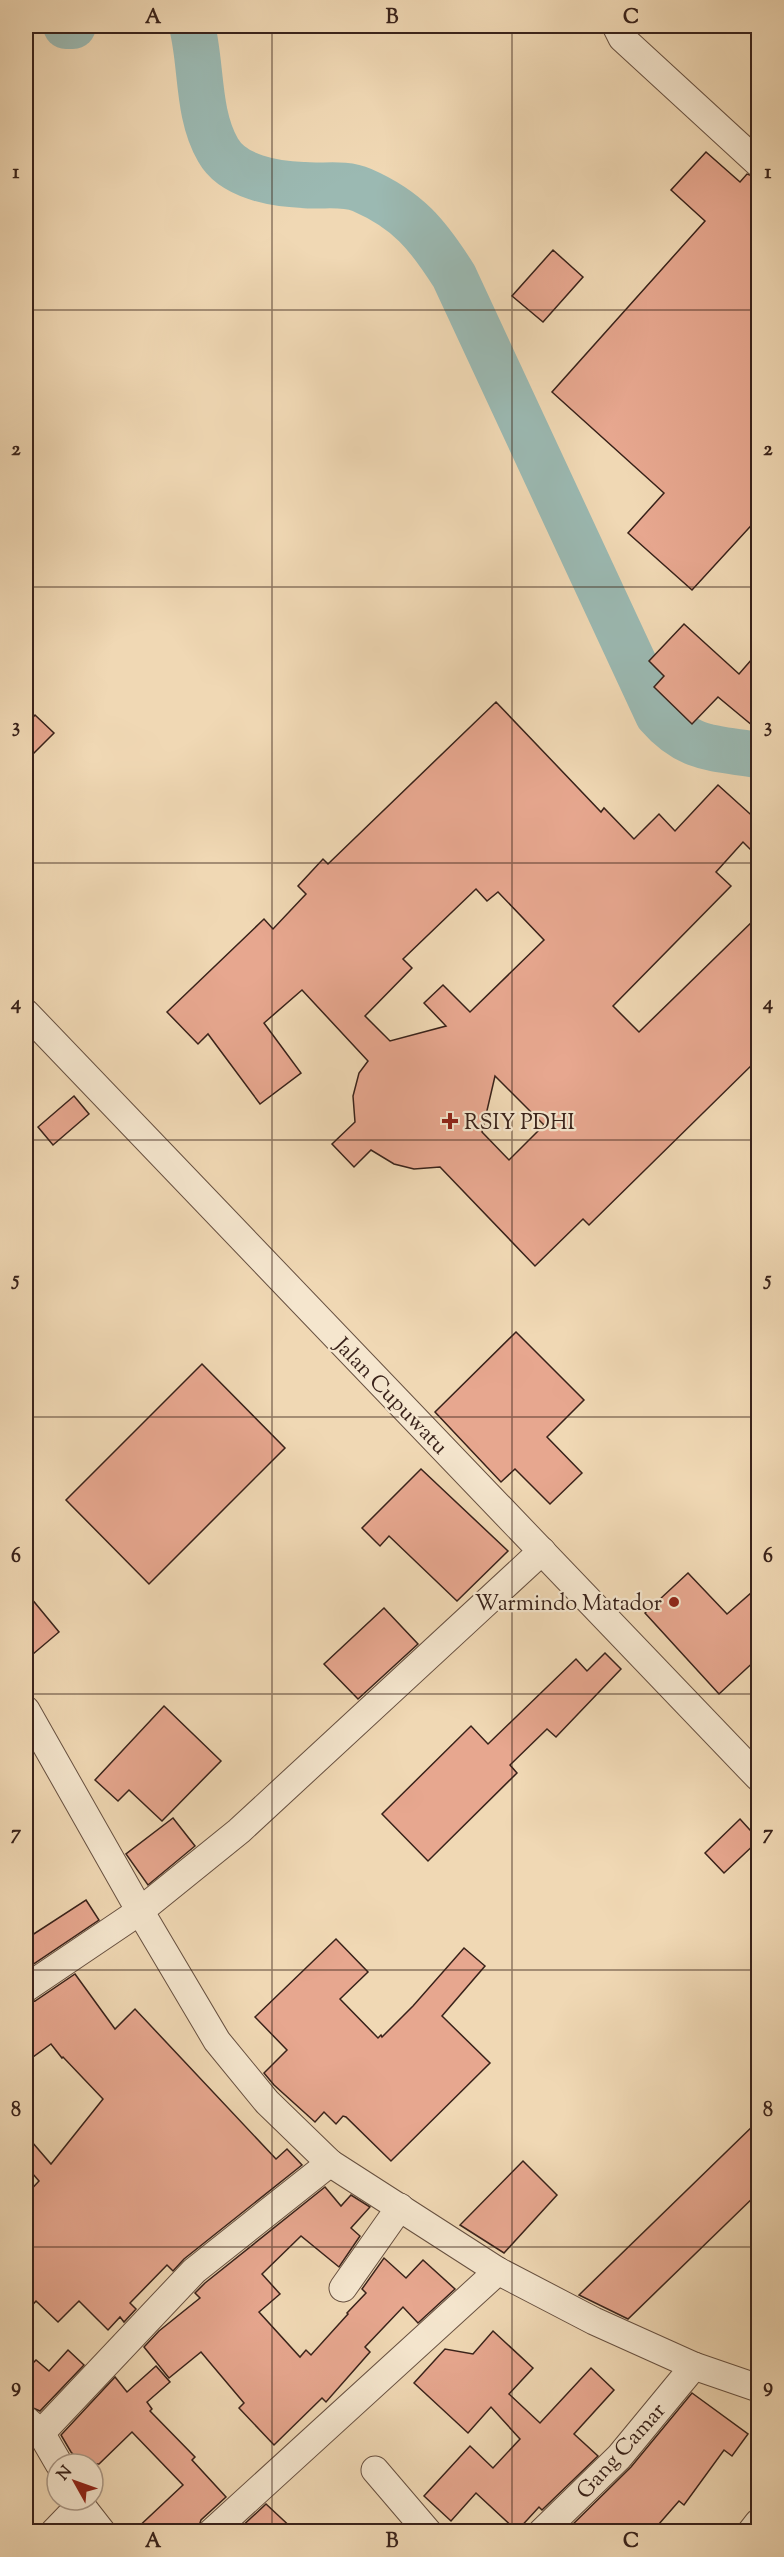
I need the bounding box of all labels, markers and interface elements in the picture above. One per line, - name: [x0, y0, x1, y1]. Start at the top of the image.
- text: A: [145, 4, 162, 33]
- text: B: [386, 4, 399, 33]
- text: C: [623, 4, 639, 33]
- text: 1: [13, 159, 20, 188]
- text: 1: [765, 159, 772, 188]
- text: 2: [11, 436, 21, 465]
- text: 2: [763, 436, 773, 465]
- text: 3: [12, 713, 20, 742]
- text: 3: [764, 713, 772, 742]
- text: 4: [10, 990, 21, 1019]
- text: 4: [762, 990, 773, 1019]
- place label: RSIY PDHI: [464, 1108, 575, 1140]
- marker: RSIY PDHI: [441, 1112, 459, 1130]
- text: 5: [11, 1266, 20, 1295]
- text: 5: [763, 1266, 772, 1295]
- street label: Jalan Cupuwatu: [325, 1331, 454, 1463]
- text: 6: [11, 1543, 21, 1572]
- text: 6: [763, 1543, 773, 1572]
- place label: Warmindo Matador: [475, 1589, 662, 1621]
- marker: Warmindo Matador: [667, 1595, 681, 1609]
- text: 7: [11, 1820, 22, 1849]
- text: 7: [763, 1820, 774, 1849]
- text: 8: [11, 2097, 21, 2126]
- text: 8: [763, 2097, 773, 2126]
- text: 9: [11, 2373, 21, 2402]
- text: 9: [763, 2373, 773, 2402]
- street label: Gang Camar: [570, 2397, 674, 2507]
- north arrow: [45, 2452, 105, 2512]
- text: N: [53, 2462, 78, 2486]
- text: A: [145, 2528, 162, 2557]
- text: B: [386, 2528, 399, 2557]
- text: C: [623, 2528, 639, 2557]

